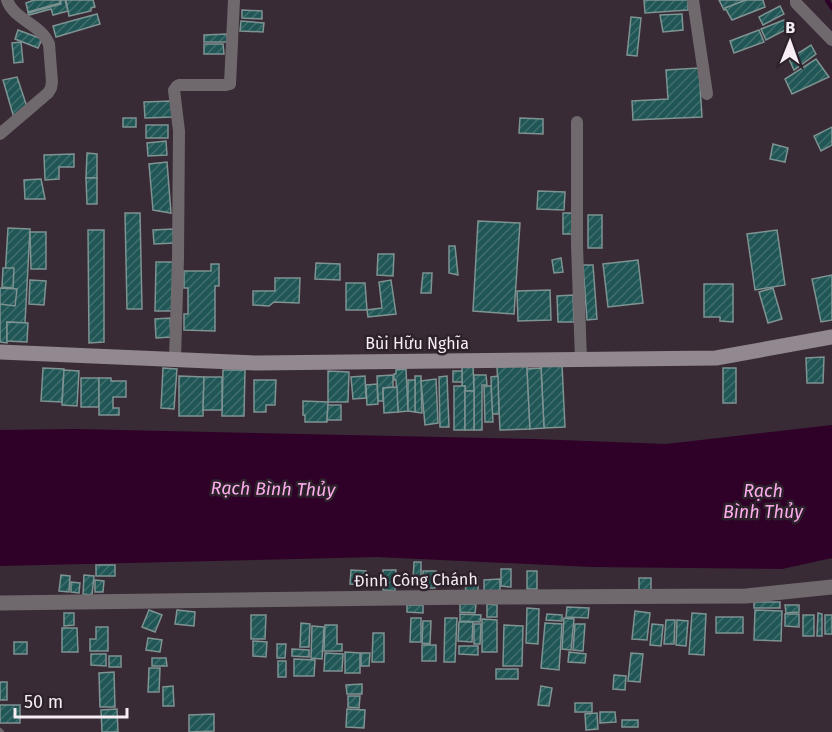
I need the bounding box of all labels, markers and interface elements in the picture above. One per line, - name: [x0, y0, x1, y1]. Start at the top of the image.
- north arrow: [760, 12, 820, 72]
- text: B: [785, 18, 795, 37]
- street label: Bùi Hữu Nghĩa: [365, 334, 469, 353]
- water label: Rạch Bình Thủy: [211, 477, 337, 501]
- water label: Rạch Bình Thủy: [723, 480, 804, 523]
- street label: Đinh Công Chánh: [354, 569, 478, 591]
- scale bar: [15, 681, 128, 719]
- text: 50 m: [24, 691, 63, 713]

